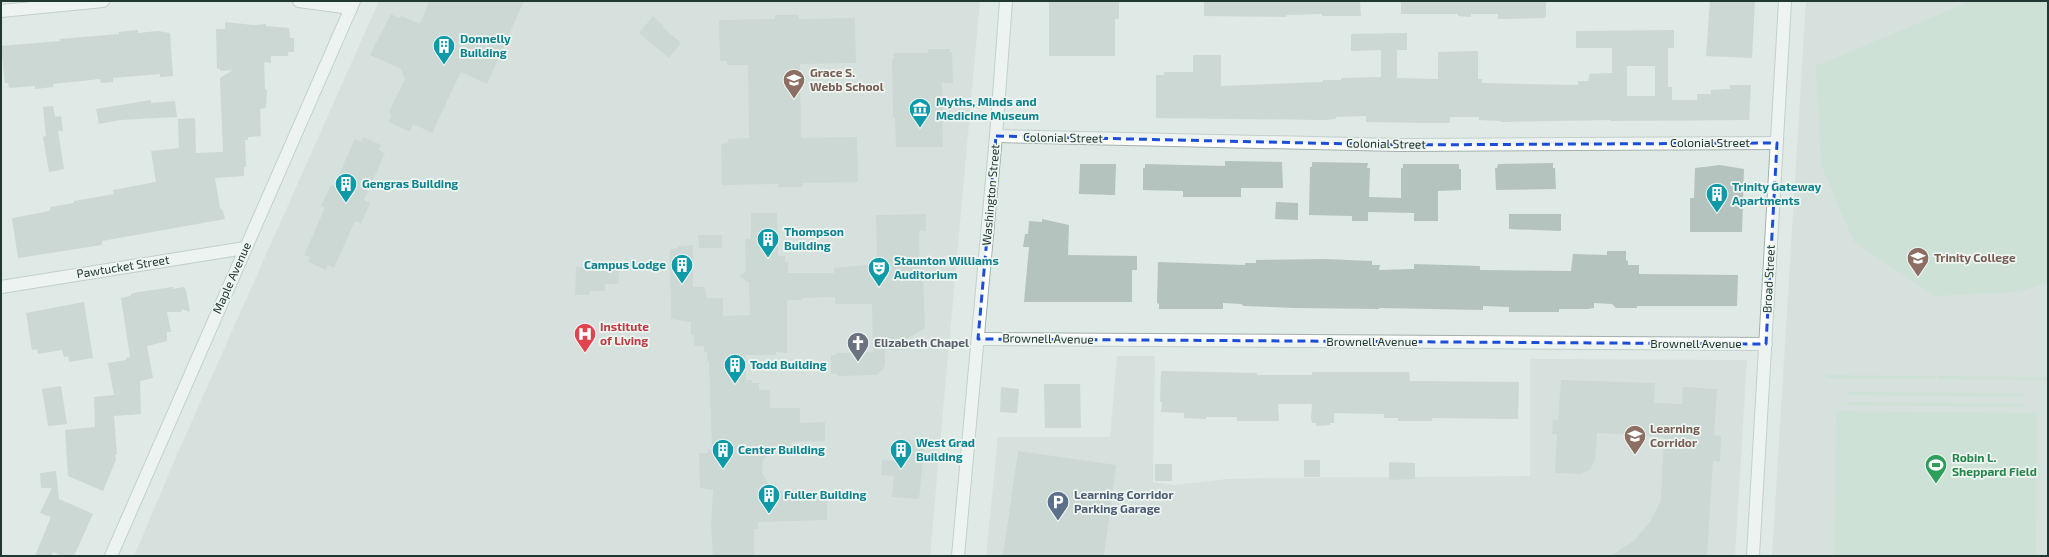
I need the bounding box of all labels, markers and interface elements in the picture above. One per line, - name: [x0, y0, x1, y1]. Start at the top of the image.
- place label: Donnelly Building: [460, 31, 511, 59]
- building icon: Donnelly Building: [431, 33, 457, 66]
- place label: Grace S. Webb School: [810, 65, 884, 93]
- school or university icon: Grace S. Webb School: [781, 67, 807, 100]
- place label: Myths, Minds and Medicine Museum: [936, 94, 1039, 122]
- museum icon: Myths, Minds and Medicine Museum: [907, 96, 933, 129]
- street label: Colonial Street: [1023, 129, 1103, 145]
- street label: Colonial Street: [1346, 135, 1426, 151]
- street label: Colonial Street: [1670, 135, 1750, 149]
- street label: Washington Street: [979, 143, 1001, 246]
- building icon: Gengras Building: [333, 171, 359, 204]
- place label: Gengras Building: [362, 176, 458, 190]
- place label: Trinity Gateway Apartments: [1732, 179, 1822, 207]
- building icon: Trinity Gateway Apartments: [1704, 181, 1730, 214]
- place label: Thompson Building: [784, 224, 844, 252]
- building icon: Thompson Building: [755, 226, 781, 259]
- street label: Maple Avenue: [209, 240, 253, 315]
- street label: Broad Street: [1759, 244, 1777, 313]
- school or university icon: Trinity College: [1905, 245, 1931, 278]
- place label: Trinity College: [1934, 250, 2016, 265]
- street label: Pawtucket Street: [75, 252, 171, 280]
- building icon: Campus Lodge: [669, 252, 695, 285]
- place label: Staunton Williams Auditorium: [894, 253, 999, 281]
- theatre icon: Staunton Williams Auditorium: [866, 255, 892, 288]
- place label: Campus Lodge: [584, 257, 666, 271]
- place label: Institute of Living: [600, 319, 649, 347]
- hospital icon: Institute of Living: [572, 321, 598, 354]
- church icon: Elizabeth Chapel: [845, 330, 871, 363]
- street label: Brownell Avenue: [1002, 330, 1094, 346]
- street label: Brownell Avenue: [1326, 334, 1418, 348]
- place label: Elizabeth Chapel: [874, 335, 969, 349]
- street label: Brownell Avenue: [1650, 336, 1742, 350]
- building icon: Todd Building: [722, 352, 748, 385]
- place label: Todd Building: [750, 357, 827, 371]
- place label: Learning Corridor: [1650, 421, 1700, 449]
- school or university icon: Learning Corridor: [1622, 423, 1648, 456]
- place label: West Grad Building: [916, 435, 975, 463]
- building icon: Center Building: [710, 437, 736, 470]
- building icon: West Grad Building: [888, 437, 914, 470]
- place label: Center Building: [738, 442, 825, 456]
- place label: Robin L. Sheppard Field: [1952, 450, 2037, 478]
- sports icon: Robin L. Sheppard Field: [1923, 452, 1949, 485]
- building icon: Fuller Building: [756, 482, 782, 515]
- place label: Fuller Building: [784, 487, 867, 501]
- place label: Learning Corridor Parking Garage: [1074, 487, 1174, 515]
- parking icon: Learning Corridor Parking Garage: [1045, 489, 1071, 522]

